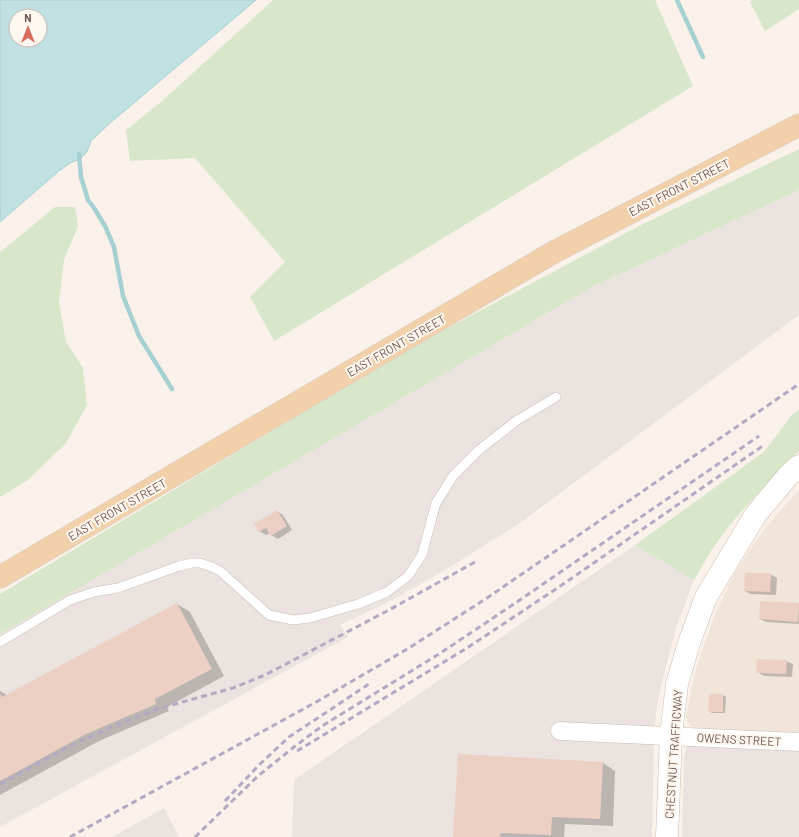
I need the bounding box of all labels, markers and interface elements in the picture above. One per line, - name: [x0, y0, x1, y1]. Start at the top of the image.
- north arrow: [8, 8, 48, 48]
- text: N: [24, 11, 32, 24]
- street label: EAST FRONT STREET: [626, 155, 732, 219]
- street label: EAST FRONT STREET: [344, 311, 448, 379]
- street label: EAST FRONT STREET: [65, 475, 169, 543]
- street label: CHESTNUT TRAFFICWAY: [661, 689, 685, 819]
- street label: OWENS STREET: [696, 730, 782, 748]

